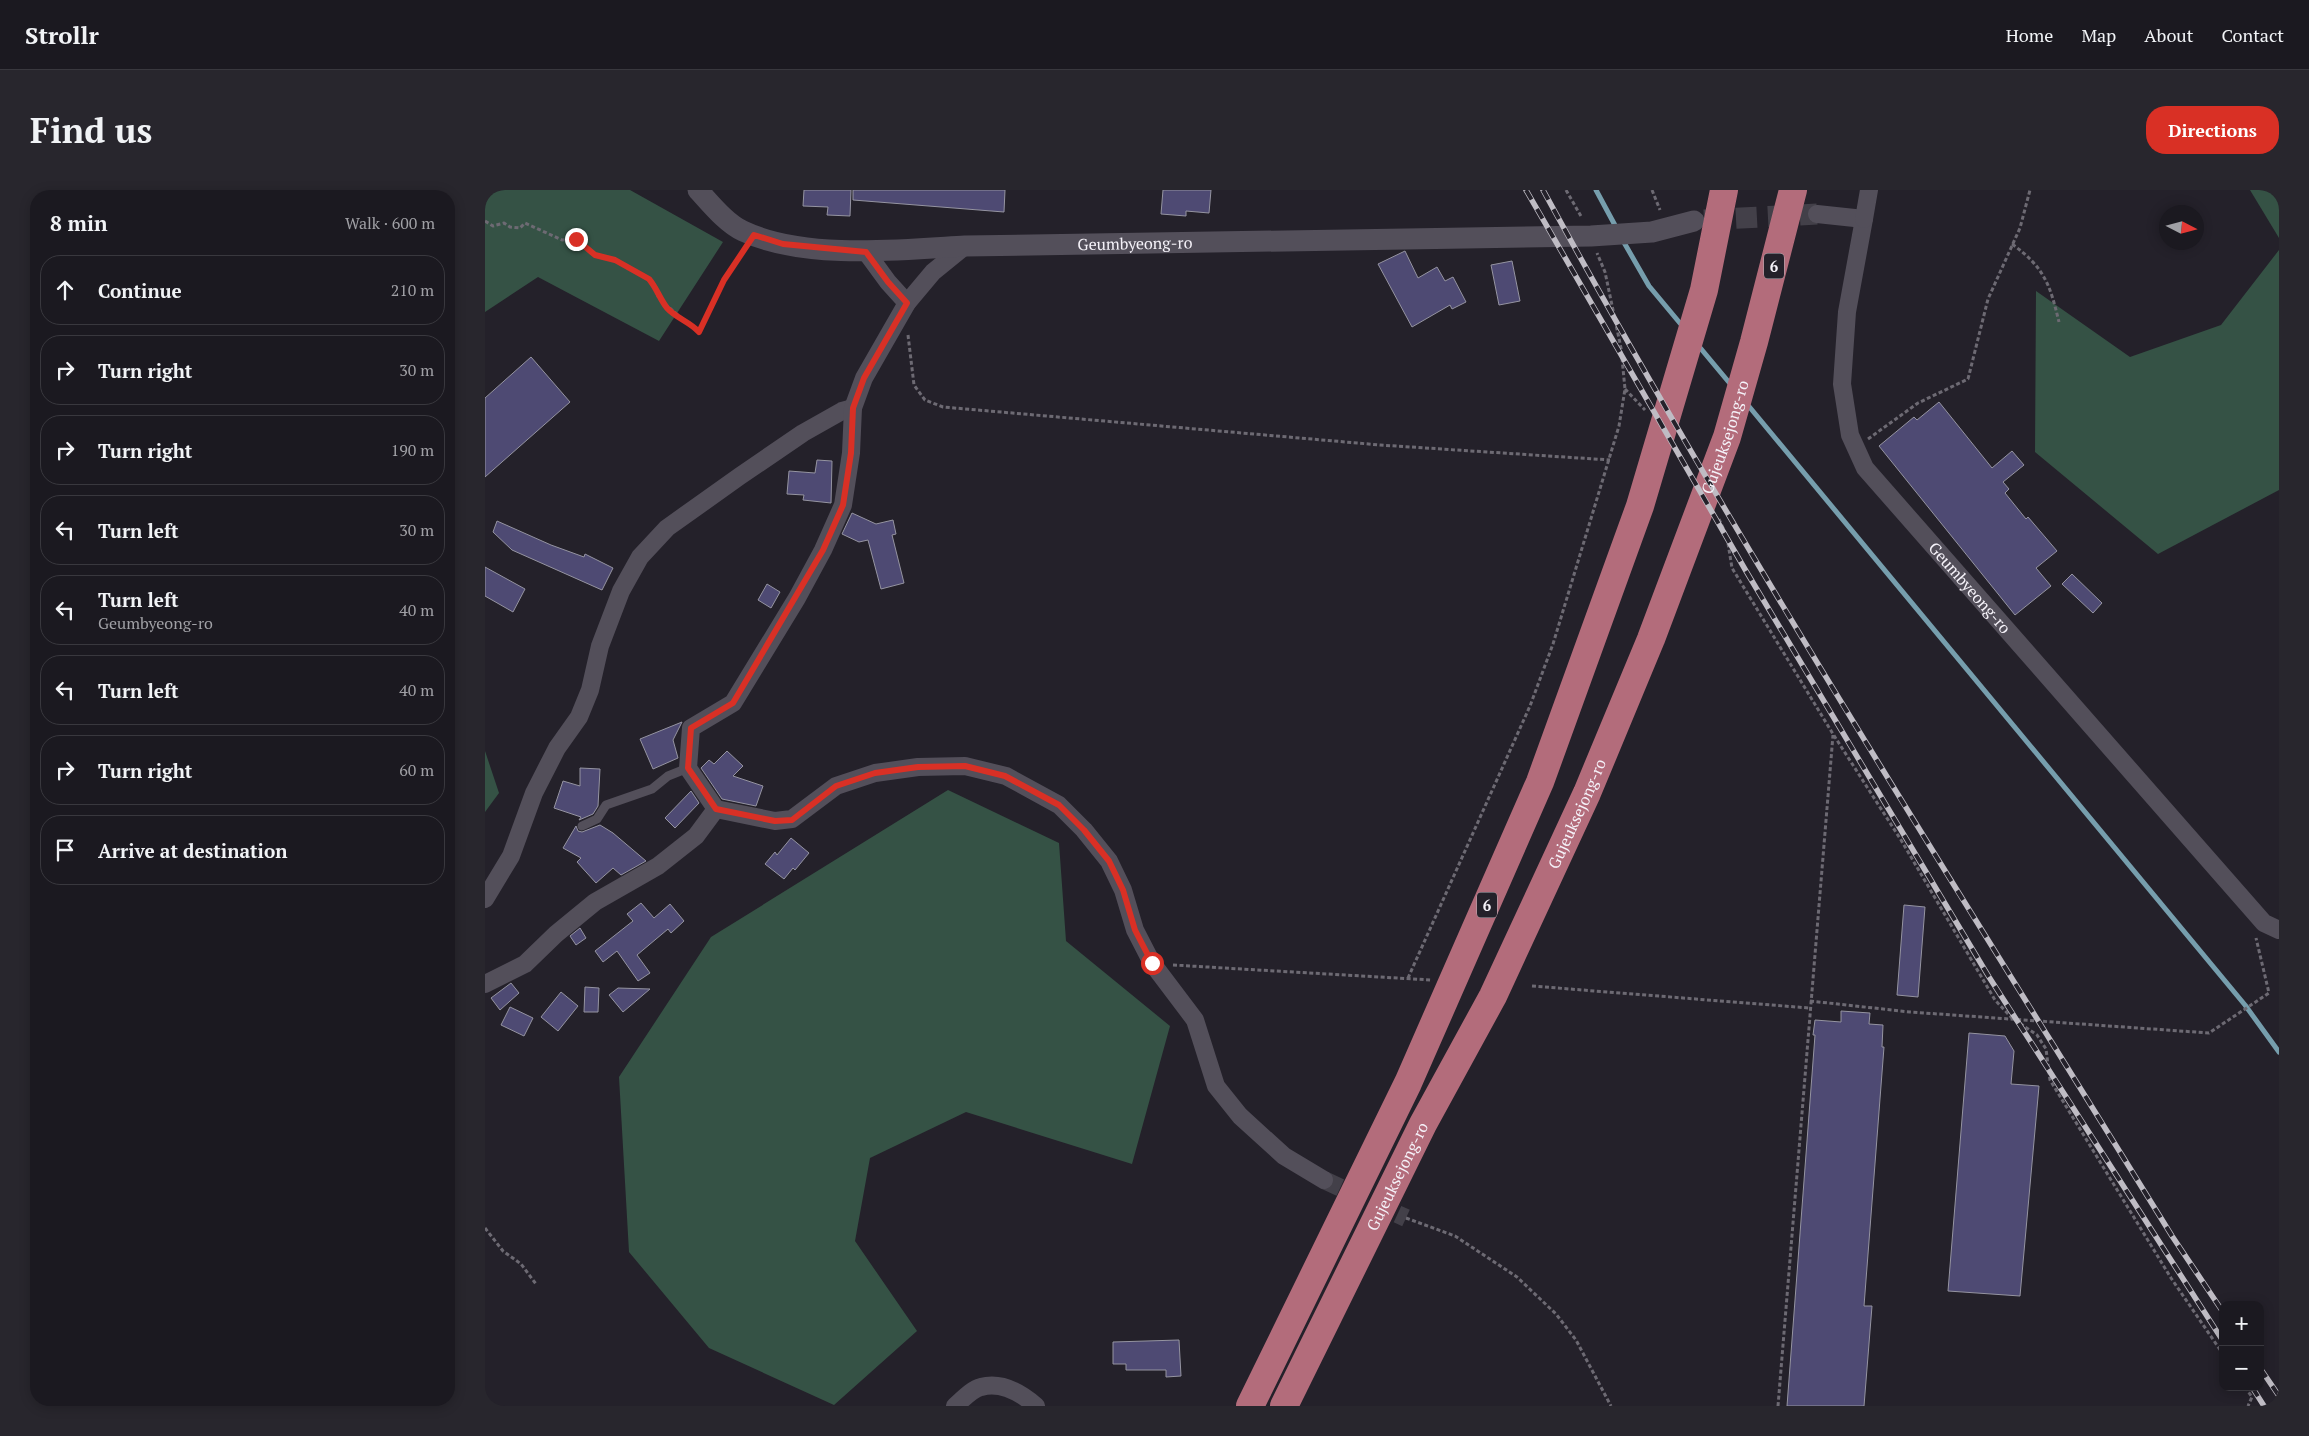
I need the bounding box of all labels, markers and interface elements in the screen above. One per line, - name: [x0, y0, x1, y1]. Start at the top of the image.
- text: Strollr: [25, 19, 99, 51]
- text: Home: [2006, 23, 2053, 47]
- text: Map: [2081, 23, 2116, 47]
- text: About: [2144, 23, 2193, 47]
- text: Contact: [2221, 23, 2284, 47]
- button: Directions: [2146, 106, 2279, 154]
- text: Find us: [30, 107, 152, 153]
- north arrow: [2159, 205, 2204, 250]
- text: 8 min: [50, 209, 107, 237]
- text: Walk · 600 m: [345, 212, 435, 234]
- route end: [565, 228, 588, 251]
- street label: Geumbyeong-ro: [1077, 231, 1193, 255]
- road number: 6: [1764, 254, 1784, 278]
- icon: ahead: [51, 276, 79, 304]
- text: Continue: [98, 278, 182, 303]
- text: 210 m: [391, 279, 434, 301]
- icon: right: [51, 356, 79, 384]
- text: Turn right: [98, 358, 192, 383]
- text: 30 m: [399, 359, 434, 381]
- street label: Gujeuksejong-ro: [1696, 377, 1754, 497]
- icon: right: [51, 436, 79, 464]
- text: Turn right: [98, 438, 192, 463]
- text: 190 m: [391, 439, 434, 461]
- icon: left: [51, 516, 79, 544]
- text: Turn left: [98, 518, 179, 543]
- text: 30 m: [399, 519, 434, 541]
- street label: Geumbyeong-ro: [1924, 537, 2016, 638]
- text: Turn left: [98, 587, 179, 612]
- icon: left: [51, 596, 79, 624]
- text: 40 m: [399, 599, 434, 621]
- text: Geumbyeong-ro: [98, 612, 213, 634]
- icon: left: [51, 676, 79, 704]
- text: Turn left: [98, 678, 179, 703]
- text: 40 m: [399, 679, 434, 701]
- street label: Gujeuksejong-ro: [1542, 755, 1611, 872]
- icon: right: [51, 756, 79, 784]
- text: Turn right: [98, 758, 192, 783]
- text: 60 m: [399, 759, 434, 781]
- icon: arrive: [51, 836, 79, 864]
- text: Arrive at destination: [98, 838, 287, 863]
- road number: 6: [1477, 892, 1497, 918]
- route start: [1141, 952, 1164, 975]
- street label: Gujeuksejong-ro: [1361, 1118, 1433, 1234]
- map controls: [2219, 1301, 2264, 1391]
- button: +: [2219, 1301, 2264, 1346]
- button: −: [2219, 1346, 2264, 1391]

